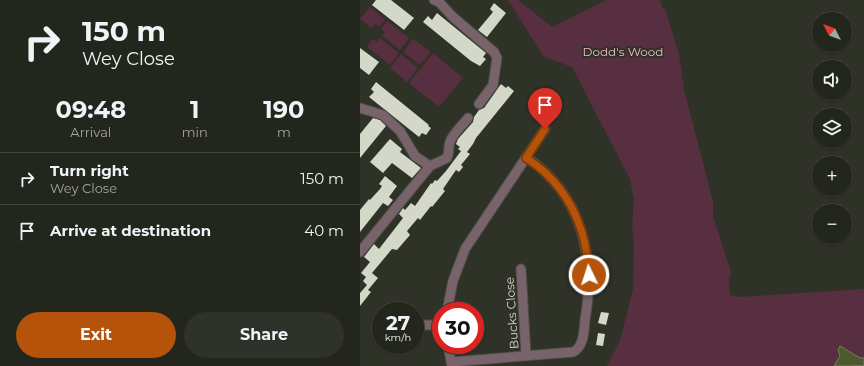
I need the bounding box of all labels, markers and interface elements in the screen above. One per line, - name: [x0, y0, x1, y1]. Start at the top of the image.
- north arrow: [812, 12, 852, 52]
- map controls: [812, 12, 852, 244]
- text: 150 m: [82, 14, 166, 48]
- icon: right: [16, 16, 68, 68]
- park label: Dodd's Wood: [583, 44, 664, 59]
- text: Wey Close: [82, 48, 175, 70]
- button: sound: [812, 60, 852, 100]
- pin: [528, 88, 562, 129]
- icon: arrive: [534, 94, 556, 116]
- text: 09:48: [56, 95, 126, 124]
- text: 1: [190, 95, 199, 124]
- text: 190: [263, 95, 304, 124]
- button: layers: [812, 108, 852, 148]
- text: Arrival: [70, 124, 111, 140]
- text: min: [182, 124, 208, 140]
- text: m: [277, 124, 291, 140]
- button: +: [812, 156, 852, 196]
- text: Turn right: [50, 161, 129, 180]
- icon: right: [16, 168, 38, 190]
- text: 150 m: [300, 169, 344, 188]
- text: Wey Close: [50, 180, 117, 196]
- button: −: [812, 204, 852, 244]
- icon: arrive: [16, 220, 38, 242]
- text: Arrive at destination: [50, 221, 211, 240]
- text: 40 m: [304, 221, 344, 240]
- position arrow: [568, 254, 610, 296]
- street label: Bucks Close: [502, 277, 521, 350]
- speed limit sign: 30: [432, 302, 484, 354]
- text: 27: [386, 311, 410, 335]
- button: Exit: [16, 312, 176, 358]
- button: Share: [184, 312, 344, 358]
- text: km/h: [385, 331, 411, 344]

